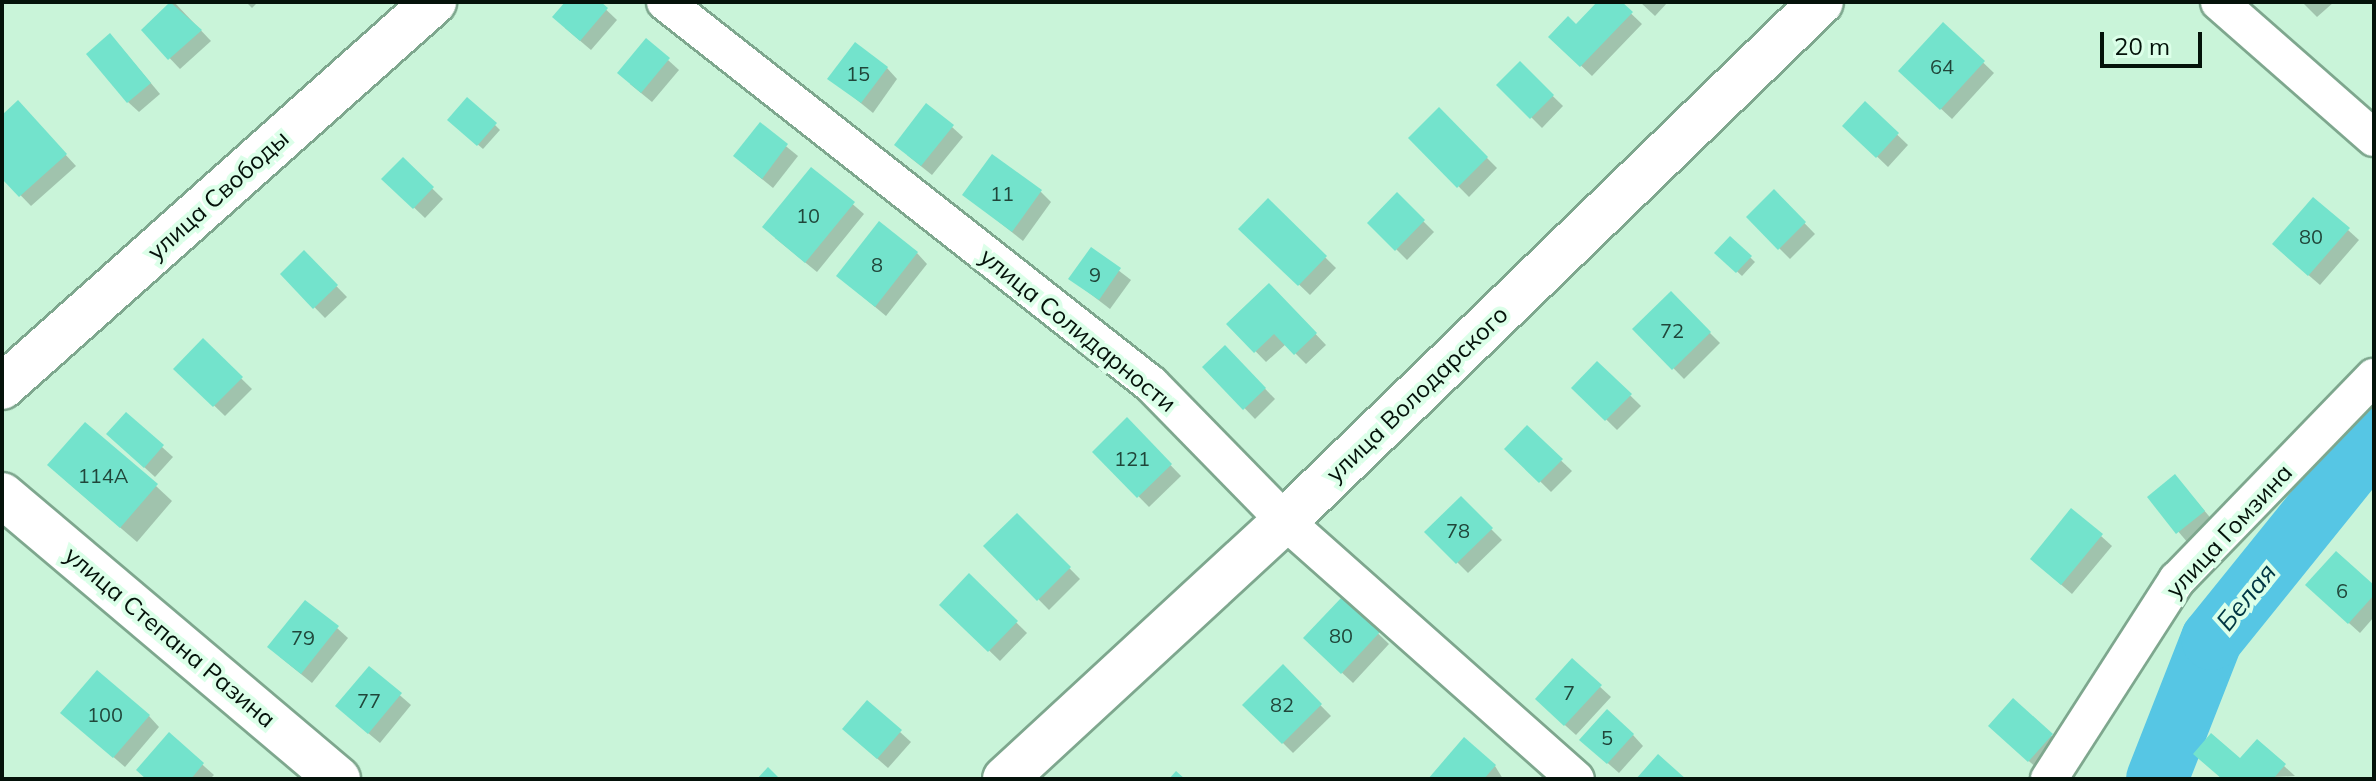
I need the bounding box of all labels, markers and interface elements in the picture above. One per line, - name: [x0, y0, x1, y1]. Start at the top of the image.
- scale bar: [2104, 16, 2206, 66]
- text: 20 m: [2114, 31, 2170, 61]
- house number: 64: [1930, 54, 1954, 78]
- house number: 15: [846, 61, 870, 85]
- street label: улица Свободы: [141, 124, 295, 266]
- house number: 11: [990, 181, 1014, 205]
- house number: 10: [796, 203, 820, 227]
- house number: 80: [2299, 224, 2323, 248]
- street label: улица Солидарности: [974, 242, 1182, 418]
- house number: 8: [871, 252, 883, 276]
- house number: 9: [1089, 262, 1101, 286]
- street label: улица Володарского: [1320, 300, 1514, 488]
- house number: 72: [1660, 318, 1684, 342]
- house number: 121: [1114, 446, 1150, 470]
- street label: улица Гомзина: [2160, 458, 2298, 604]
- house number: 114А: [78, 463, 128, 487]
- house number: 78: [1446, 518, 1470, 542]
- street label: улица Степана Разина: [59, 540, 281, 734]
- water label: Белая: [2210, 557, 2282, 637]
- house number: 6: [2336, 578, 2348, 602]
- house number: 80: [1329, 623, 1353, 647]
- house number: 79: [291, 625, 315, 649]
- house number: 7: [1563, 680, 1575, 704]
- house number: 77: [357, 688, 381, 712]
- house number: 82: [1270, 692, 1294, 716]
- house number: 100: [87, 702, 123, 726]
- house number: 5: [1601, 725, 1613, 749]

